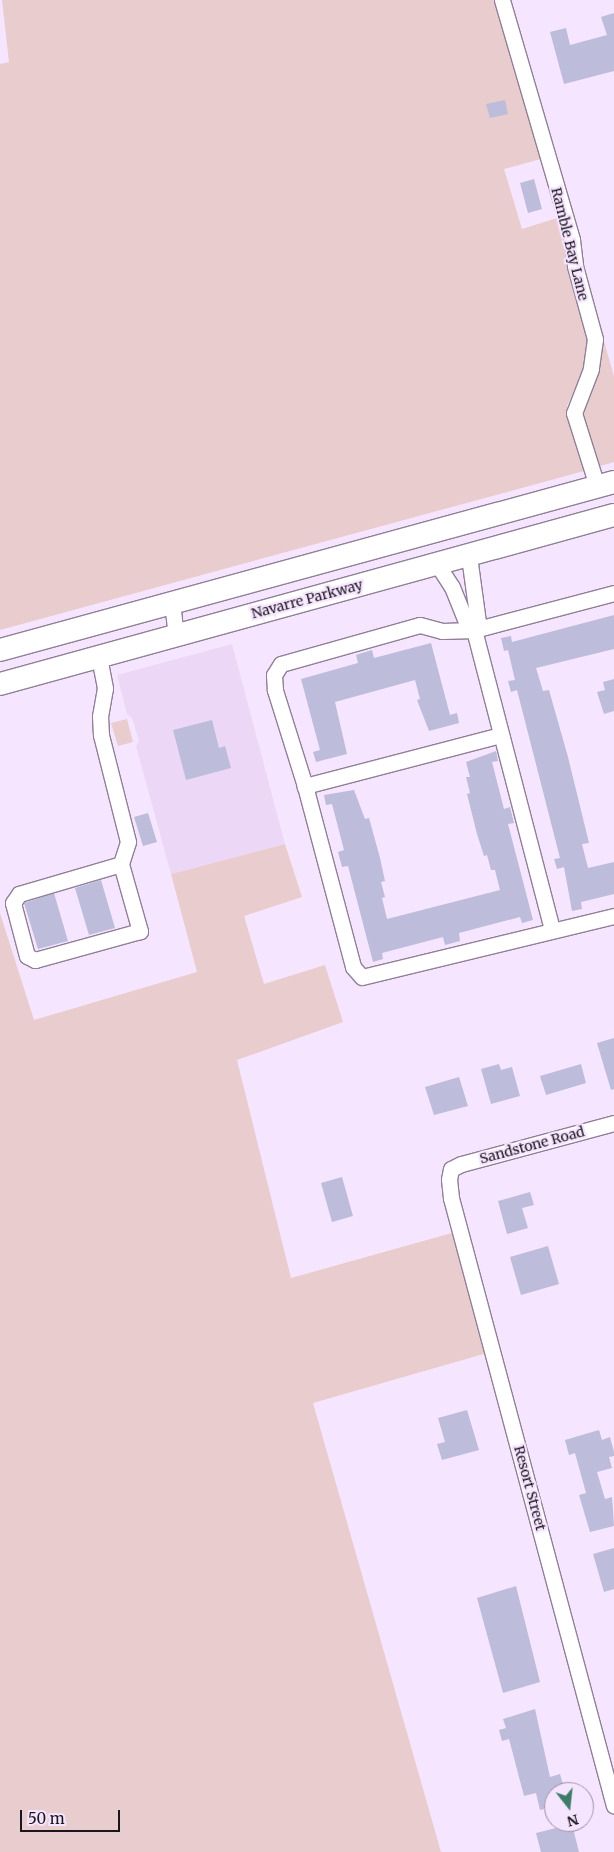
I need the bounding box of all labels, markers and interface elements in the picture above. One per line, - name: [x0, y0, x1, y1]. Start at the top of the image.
- street label: Ramble Bay Lane: [548, 186, 592, 302]
- street label: Navarre Parkway: [249, 576, 365, 622]
- street label: Sandstone Road: [478, 1123, 586, 1167]
- street label: Resort Street: [511, 1444, 549, 1532]
- north arrow: [544, 1782, 594, 1832]
- scale bar: [22, 1800, 122, 1832]
- text: 50 m: [28, 1809, 65, 1828]
- text: N: [565, 1810, 581, 1831]

